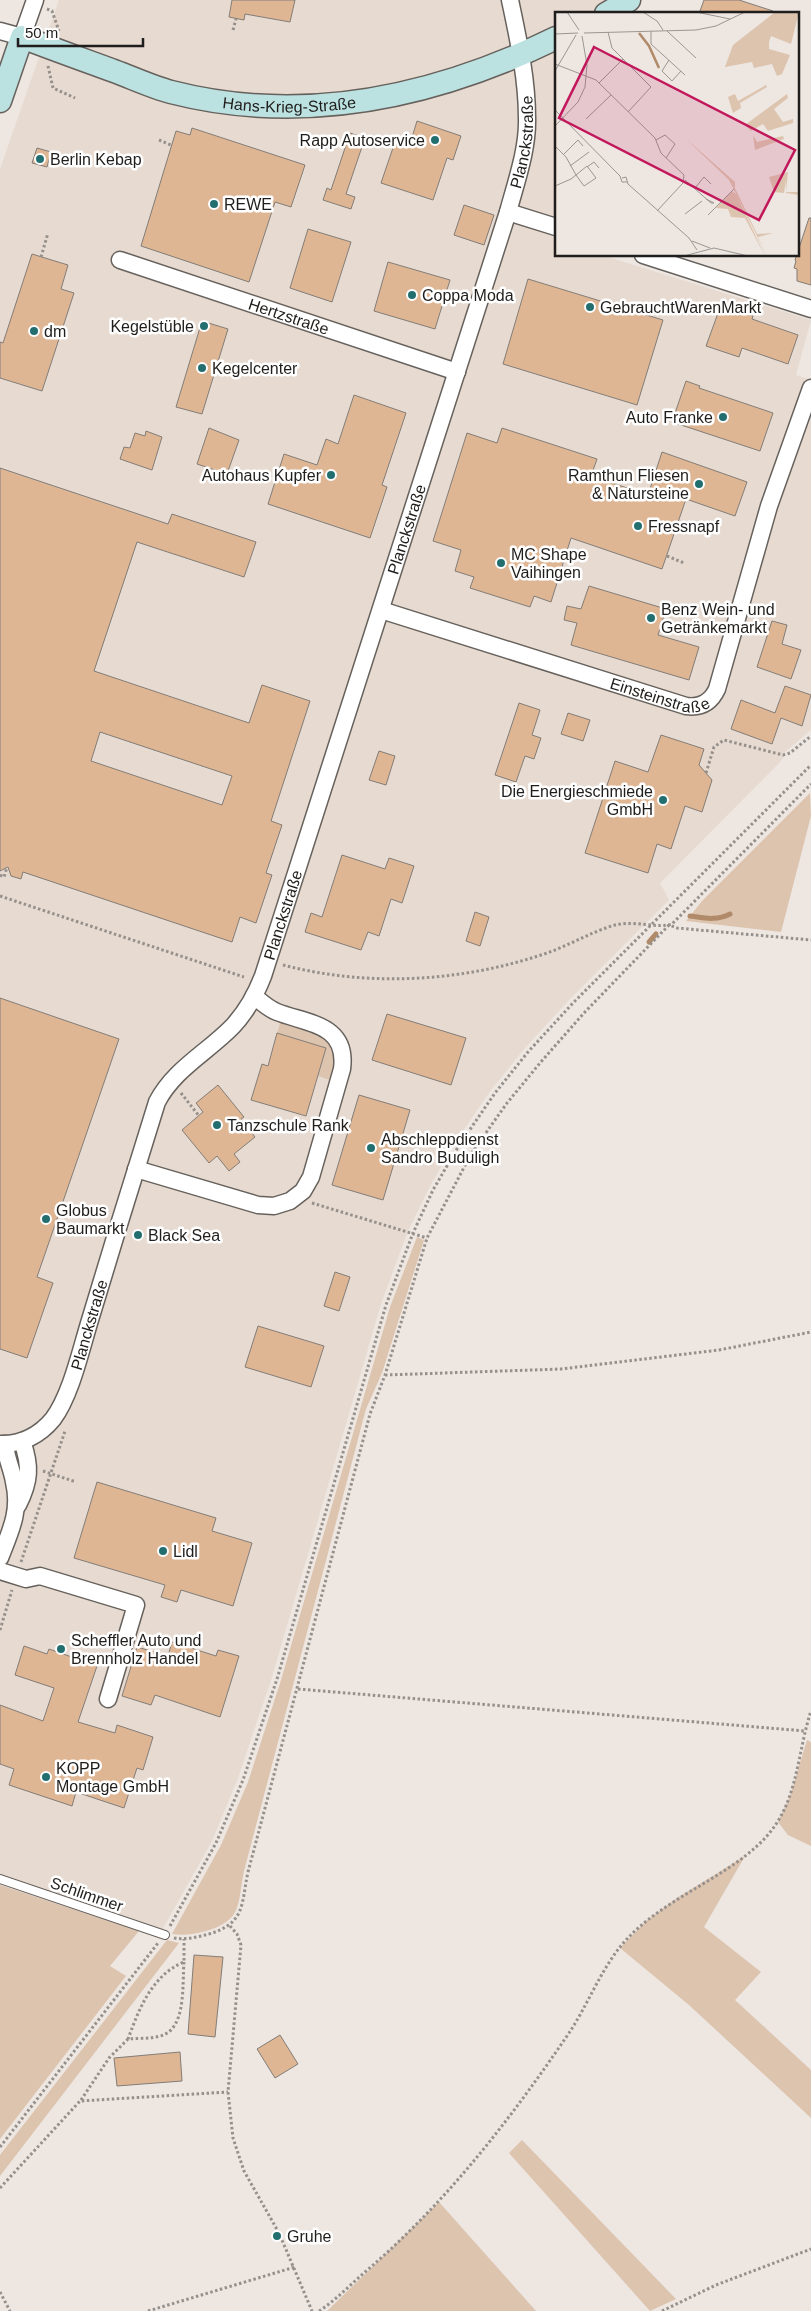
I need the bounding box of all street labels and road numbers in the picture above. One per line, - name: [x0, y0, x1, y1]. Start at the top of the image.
- street label: Hans-Krieg-Straße: [222, 94, 357, 116]
- street label: Planckstraße: [507, 95, 536, 190]
- street label: Hertzstraße: [246, 295, 331, 338]
- street label: Planckstraße: [384, 482, 429, 576]
- street label: Einsteinstraße: [608, 675, 713, 716]
- street label: Planckstraße: [261, 868, 305, 962]
- street label: Planckstraße: [68, 1278, 111, 1372]
- street label: Schlimmer: [48, 1874, 126, 1915]

